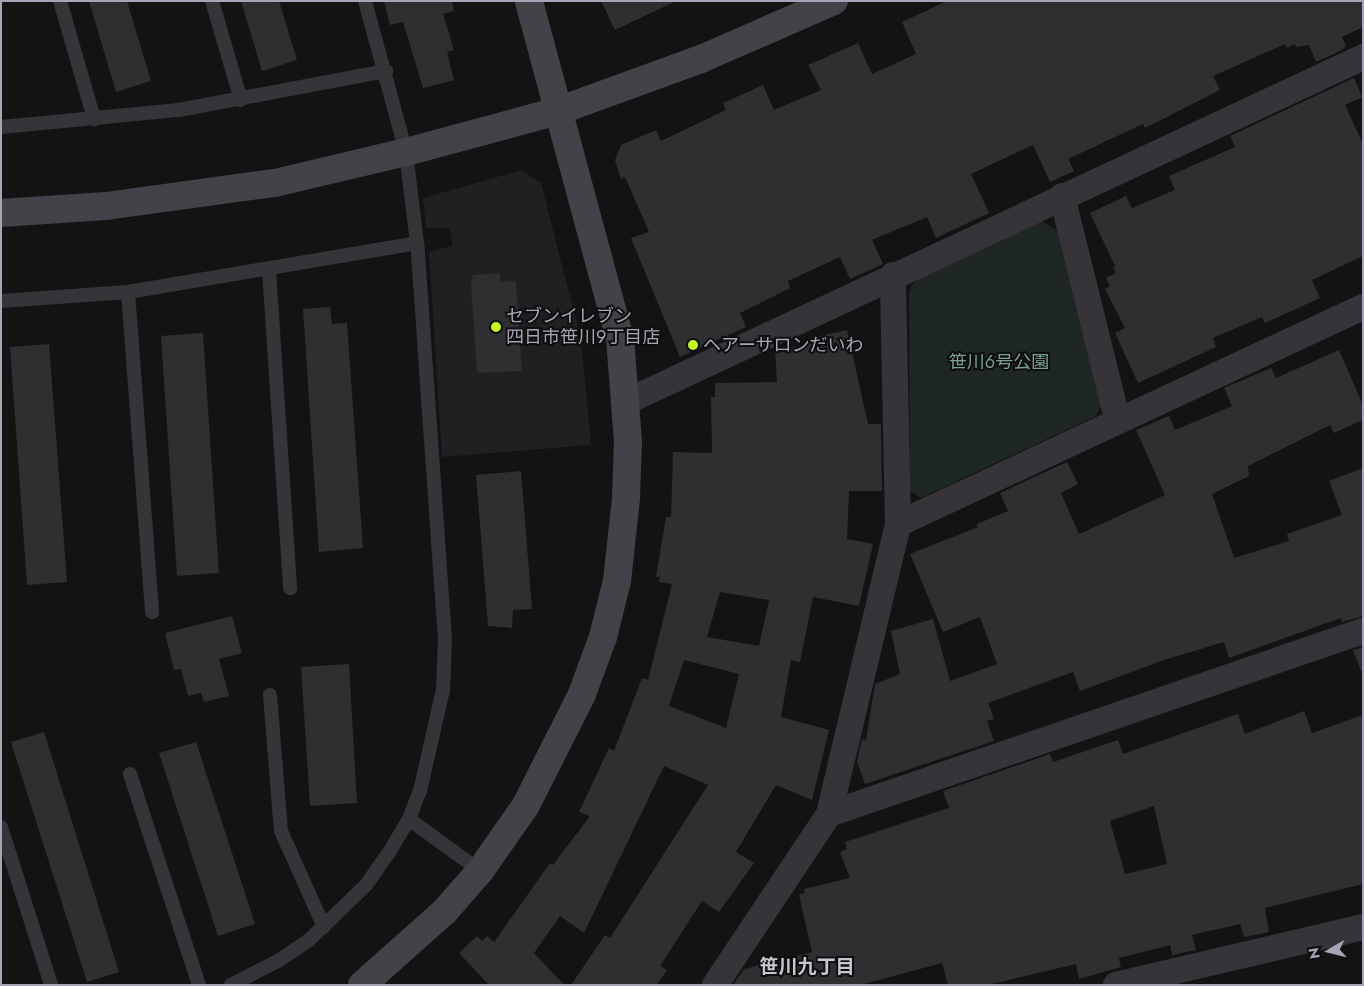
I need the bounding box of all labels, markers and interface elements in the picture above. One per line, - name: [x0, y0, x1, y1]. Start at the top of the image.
- place label: セブンイレブン 四日市笹川9丁目店: [506, 306, 660, 348]
- marker: セブンイレブン 四日市笹川9丁目店: [490, 321, 502, 333]
- place label: ヘアーサロンだいわ: [703, 334, 864, 356]
- marker: ヘアーサロンだいわ: [687, 339, 699, 351]
- park label: 笹川6号公園: [949, 351, 1049, 373]
- north arrow: [1304, 926, 1354, 976]
- text: N: [1303, 946, 1325, 960]
- district label: 笹川九丁目: [760, 956, 854, 978]

